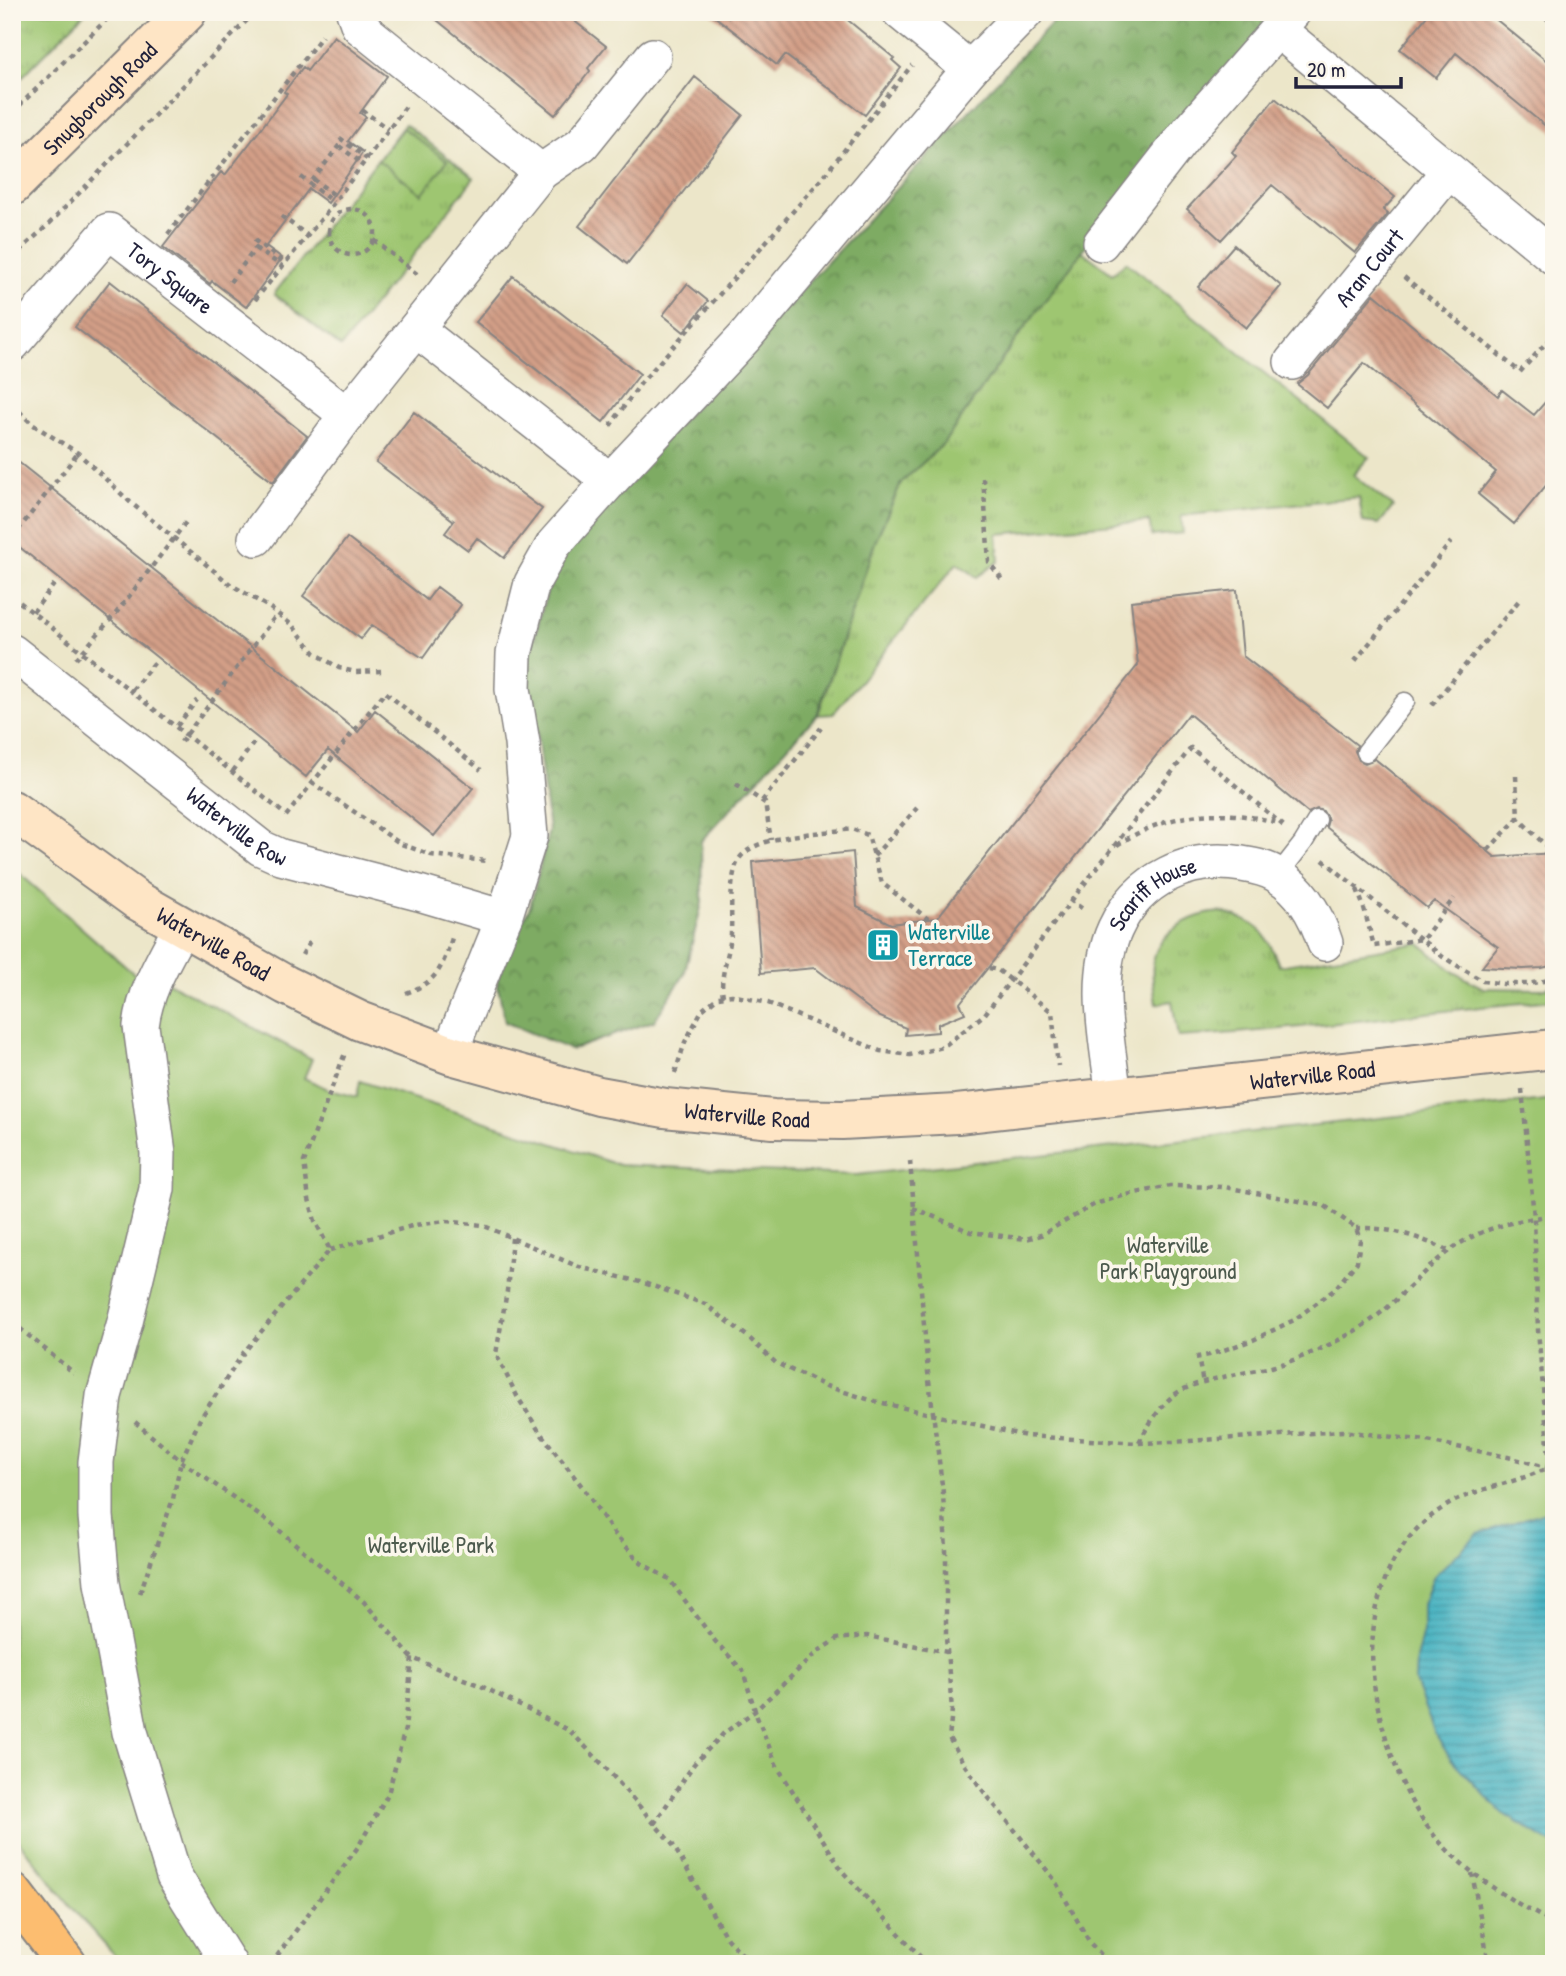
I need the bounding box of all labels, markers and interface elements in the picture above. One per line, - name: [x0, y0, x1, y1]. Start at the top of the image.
- street label: Snugborough Road: [36, 35, 164, 162]
- scale bar: [1296, 46, 1402, 90]
- text: 20 m: [1307, 55, 1345, 84]
- street label: Aran Court: [1328, 221, 1411, 313]
- street label: Tory Square: [121, 234, 220, 321]
- street label: Waterville Row: [180, 779, 292, 873]
- street label: Scariff House: [1101, 849, 1199, 936]
- street label: Waterville Road: [151, 899, 276, 988]
- place label: Waterville Terrace: [908, 916, 991, 973]
- building icon: Waterville Terrace: [864, 926, 902, 964]
- street label: Waterville Road: [1248, 1053, 1377, 1097]
- street label: Waterville Road: [683, 1094, 810, 1135]
- park label: Waterville Park Playground: [1100, 1229, 1236, 1286]
- park label: Waterville Park: [368, 1529, 495, 1560]

